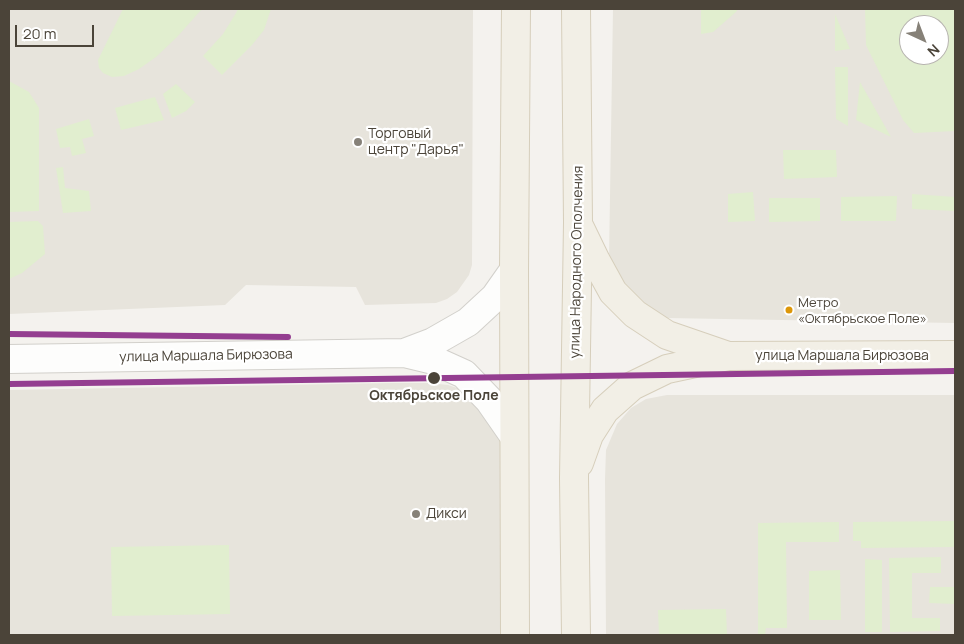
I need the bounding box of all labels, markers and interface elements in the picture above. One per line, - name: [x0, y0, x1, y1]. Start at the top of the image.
- scale bar: [18, 15, 96, 47]
- north arrow: [899, 15, 949, 65]
- text: 20 m: [23, 23, 56, 44]
- text: N: [924, 40, 944, 61]
- place label: Торговый центр "Дарья": [368, 126, 464, 158]
- marker: Торговый центр "Дарья": [352, 136, 364, 148]
- street label: улица Народного Ополчения: [567, 165, 587, 359]
- place label: Метро «Октябрьское Поле»: [798, 295, 927, 326]
- marker: Метро «Октябрьское Поле»: [784, 305, 794, 315]
- street label: улица Маршала Бирюзова: [119, 346, 293, 366]
- street label: улица Маршала Бирюзова: [755, 348, 929, 364]
- marker: Октябрьское Поле: [426, 370, 442, 386]
- place label: Октябрьское Поле: [369, 388, 499, 404]
- place label: Дикси: [426, 506, 467, 522]
- marker: Дикси: [410, 508, 422, 520]

